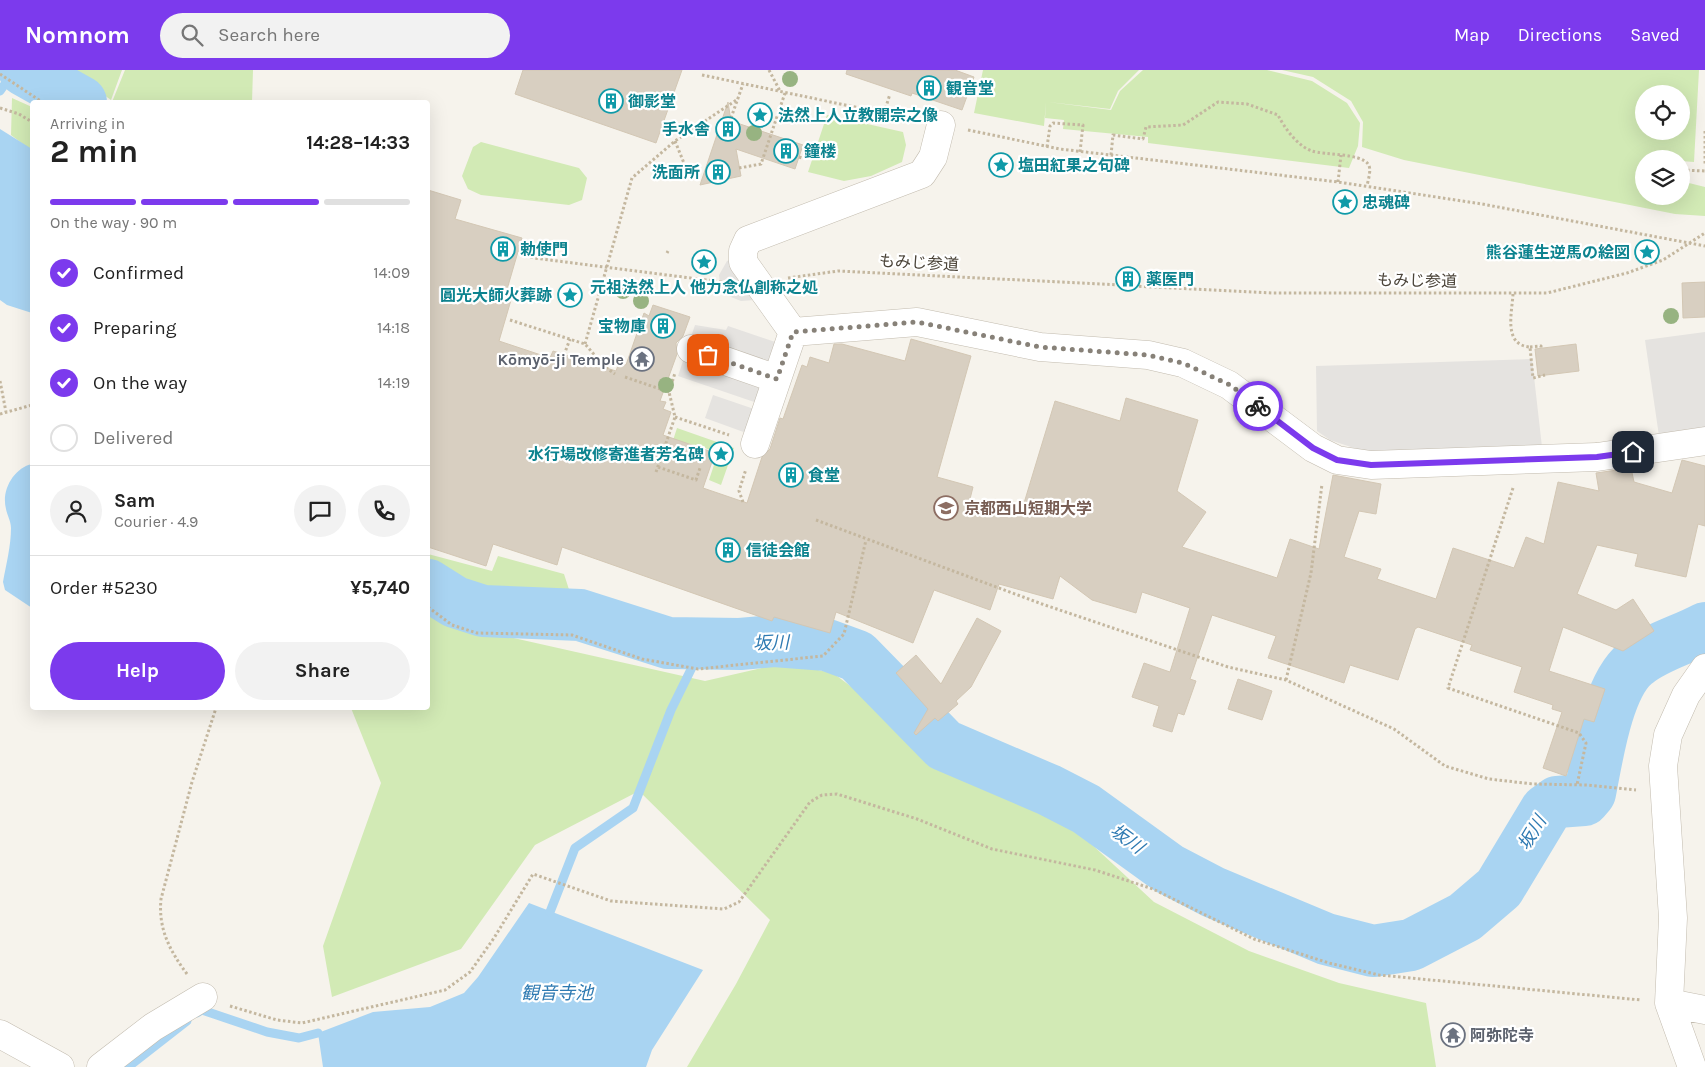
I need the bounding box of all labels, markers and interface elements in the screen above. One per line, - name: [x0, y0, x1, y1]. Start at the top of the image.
- search box: [160, 13, 510, 58]
- text: Nomnom: [25, 21, 130, 49]
- icon: search: [178, 21, 206, 49]
- text: Search here: [218, 24, 320, 46]
- text: Map: [1454, 24, 1490, 46]
- text: Directions: [1518, 24, 1602, 46]
- text: Saved: [1630, 24, 1680, 46]
- building icon: 観音堂: [916, 75, 942, 101]
- place label: 観音堂: [946, 79, 994, 98]
- map controls: [1635, 85, 1690, 205]
- button: locate: [1635, 85, 1690, 140]
- building icon: 御影堂: [598, 88, 624, 114]
- place label: 御影堂: [628, 92, 676, 111]
- place icon: 法然上人立教開宗之像: [747, 102, 773, 128]
- place label: 法然上人立教開宗之像: [778, 106, 938, 125]
- text: Arriving in: [50, 114, 125, 133]
- building icon: 手水舎: [715, 116, 741, 142]
- place label: 手水舎: [662, 120, 710, 139]
- text: 14:28–14:33: [306, 132, 410, 154]
- text: 2 min: [50, 133, 138, 170]
- building icon: 鐘楼: [773, 138, 799, 164]
- place label: 鐘楼: [804, 142, 837, 161]
- button: layers: [1635, 150, 1690, 205]
- place icon: 塩田紅果之句碑: [988, 152, 1014, 178]
- place label: 塩田紅果之句碑: [1018, 156, 1130, 175]
- building icon: 洗面所: [705, 159, 731, 185]
- place label: 洗面所: [652, 163, 700, 182]
- place icon: 忠魂碑: [1332, 189, 1358, 215]
- place label: 忠魂碑: [1362, 193, 1410, 212]
- text: On the way · 90 m: [50, 213, 177, 232]
- building icon: 勅使門: [490, 236, 516, 262]
- place icon: 熊谷蓮生逆馬の絵図: [1634, 239, 1660, 265]
- place label: 勅使門: [520, 240, 568, 259]
- place label: 熊谷蓮生逆馬の絵図: [1486, 243, 1630, 262]
- place icon: 元祖法然上人 他力念仏創称之処: [691, 249, 717, 275]
- street label: もみじ参道: [879, 251, 959, 274]
- icon: check: [50, 259, 78, 287]
- text: Confirmed: [93, 262, 184, 284]
- text: 14:09: [373, 263, 410, 282]
- building icon: 薬医門: [1115, 266, 1141, 292]
- place label: 薬医門: [1146, 270, 1194, 289]
- street label: もみじ参道: [1377, 270, 1457, 291]
- place label: 元祖法然上人 他力念仏創称之処: [590, 278, 818, 297]
- place icon: 圓光大師火葬跡: [557, 282, 583, 308]
- place label: 圓光大師火葬跡: [440, 286, 552, 305]
- building icon: 宝物庫: [650, 313, 676, 339]
- icon: check: [50, 314, 78, 342]
- text: Preparing: [93, 317, 176, 339]
- place label: 宝物庫: [598, 317, 646, 336]
- text: 14:18: [377, 318, 410, 337]
- pin: [687, 334, 729, 376]
- icon: bag: [694, 341, 722, 369]
- temple icon: Kōmyō-ji Temple: [629, 346, 655, 372]
- place label: Kōmyō-ji Temple: [498, 350, 624, 369]
- icon: check: [50, 369, 78, 397]
- text: On the way: [93, 372, 187, 394]
- text: 14:19: [378, 373, 410, 392]
- courier: [1233, 381, 1283, 431]
- icon: bike: [1244, 392, 1272, 420]
- text: Delivered: [93, 427, 173, 449]
- pin: [1612, 431, 1654, 473]
- icon: home: [1619, 438, 1647, 466]
- place icon: 水行場改修寄進者芳名碑: [708, 441, 734, 467]
- place label: 水行場改修寄進者芳名碑: [528, 445, 704, 464]
- building icon: 食堂: [778, 462, 804, 488]
- place label: 食堂: [808, 466, 840, 485]
- button: person: [50, 485, 102, 537]
- button: chat: [294, 485, 346, 537]
- button: phone: [358, 485, 410, 537]
- text: Sam: [114, 490, 155, 512]
- school or university icon: 京都西山短期大学: [933, 495, 959, 521]
- place label: 京都西山短期大学: [964, 499, 1092, 518]
- text: Courier · 4.9: [114, 512, 198, 531]
- building icon: 信徒会館: [715, 537, 741, 563]
- place label: 信徒会館: [745, 541, 810, 560]
- text: Order #5230: [50, 577, 158, 599]
- text: ¥5,740: [350, 577, 410, 599]
- water label: 坂川: [753, 631, 791, 655]
- button: Help: [50, 642, 225, 700]
- button: Share: [235, 642, 410, 700]
- water label: 坂川: [1513, 810, 1552, 854]
- water label: 坂川: [1106, 820, 1150, 860]
- water label: 観音寺池: [521, 982, 595, 1004]
- temple icon: 阿弥陀寺: [1440, 1022, 1466, 1048]
- place label: 阿弥陀寺: [1470, 1026, 1534, 1045]

